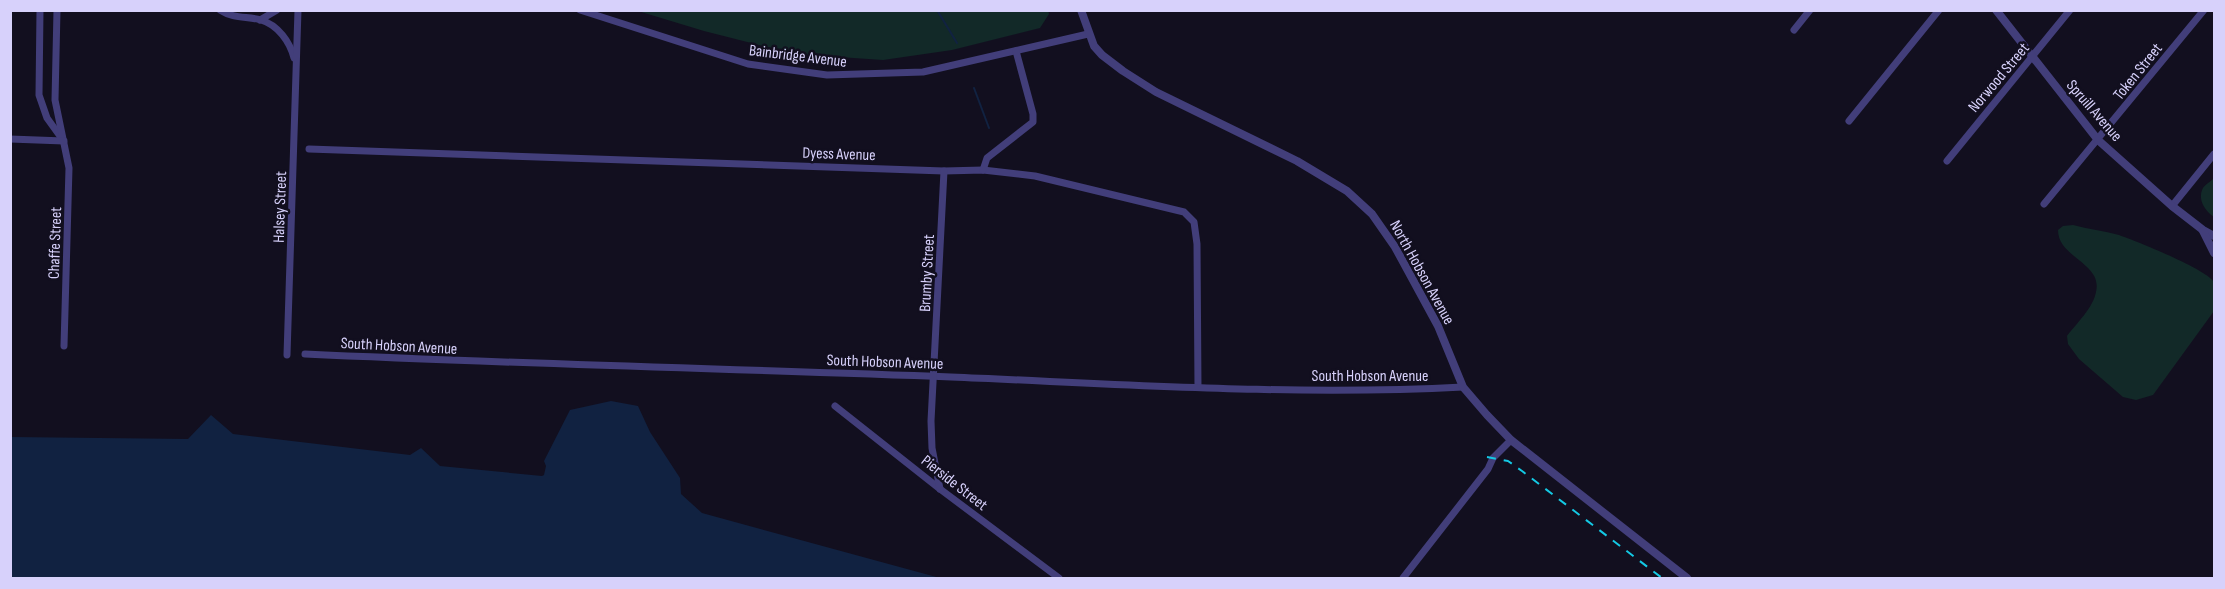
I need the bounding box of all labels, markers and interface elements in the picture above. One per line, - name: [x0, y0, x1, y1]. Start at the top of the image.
- street label: Norwood Street: [1965, 39, 2034, 117]
- street label: Token Street: [2110, 40, 2167, 104]
- street label: Bainbridge Avenue: [748, 41, 848, 72]
- street label: Spruill Avenue: [2062, 76, 2126, 146]
- street label: Dyess Avenue: [802, 144, 876, 165]
- street label: Halsey Street: [270, 171, 291, 243]
- street label: Chaffe Street: [45, 206, 66, 280]
- street label: North Hobson Avenue: [1385, 217, 1458, 328]
- street label: Brumby Street: [916, 234, 939, 312]
- street label: South Hobson Avenue: [340, 334, 458, 359]
- street label: South Hobson Avenue: [826, 351, 944, 374]
- street label: South Hobson Avenue: [1312, 367, 1428, 386]
- street label: Pierside Street: [917, 451, 991, 515]

